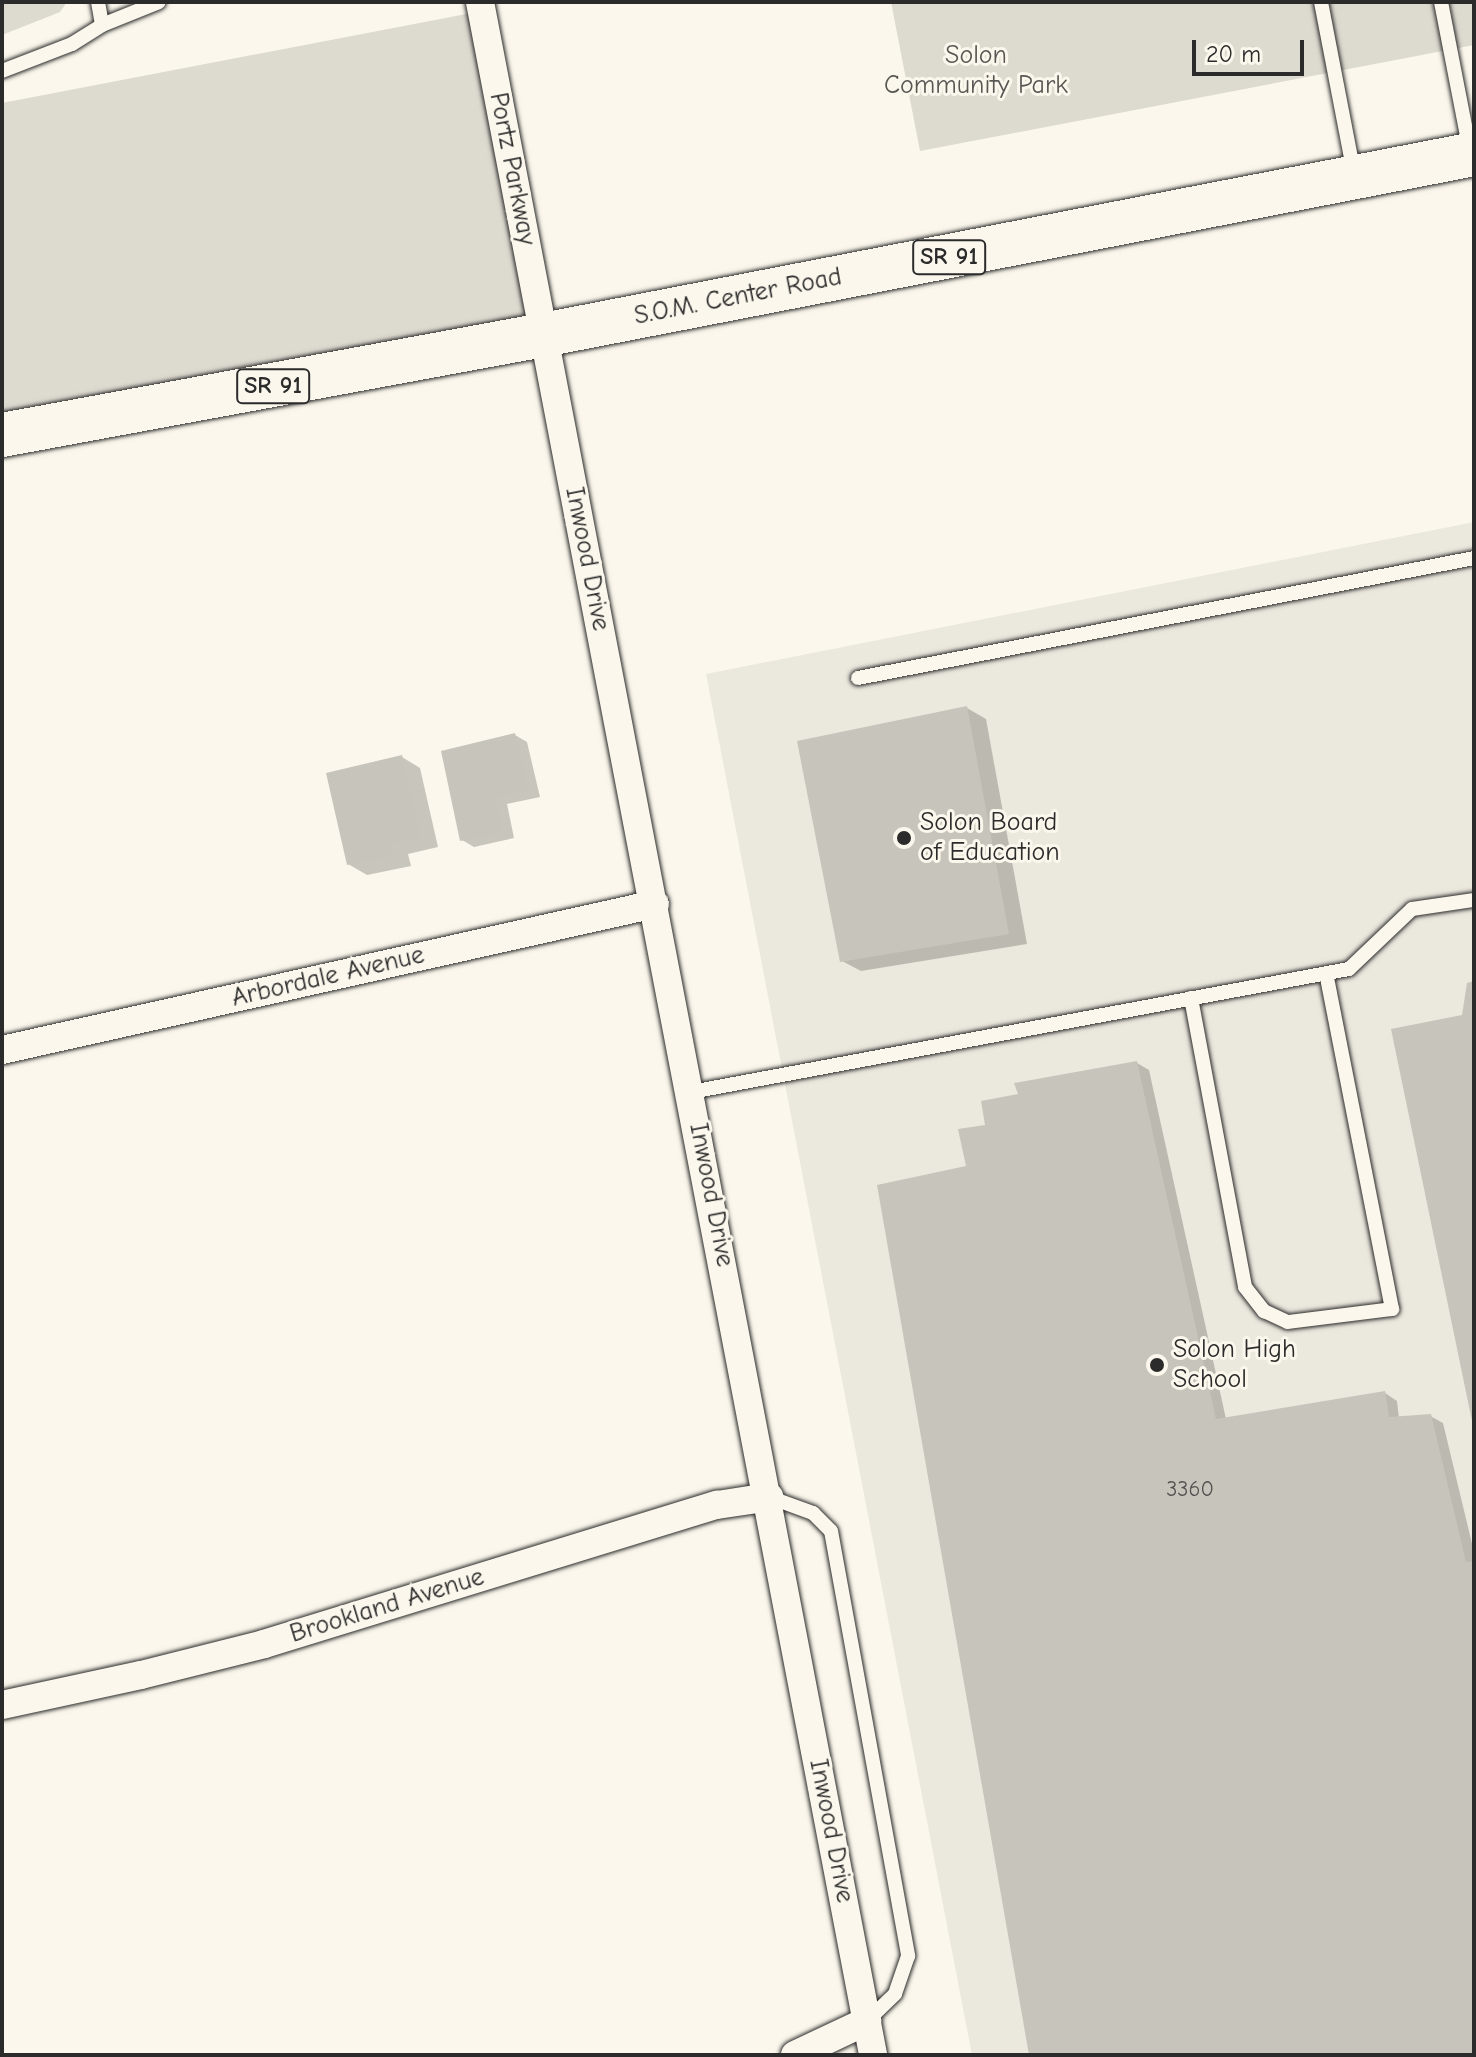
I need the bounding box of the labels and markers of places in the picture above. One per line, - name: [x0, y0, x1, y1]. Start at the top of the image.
- place label: Solon Board of Education: [920, 807, 1060, 868]
- marker: Solon Board of Education: [895, 829, 913, 847]
- place label: Solon High School: [1173, 1334, 1296, 1396]
- marker: Solon High School: [1148, 1356, 1166, 1374]

